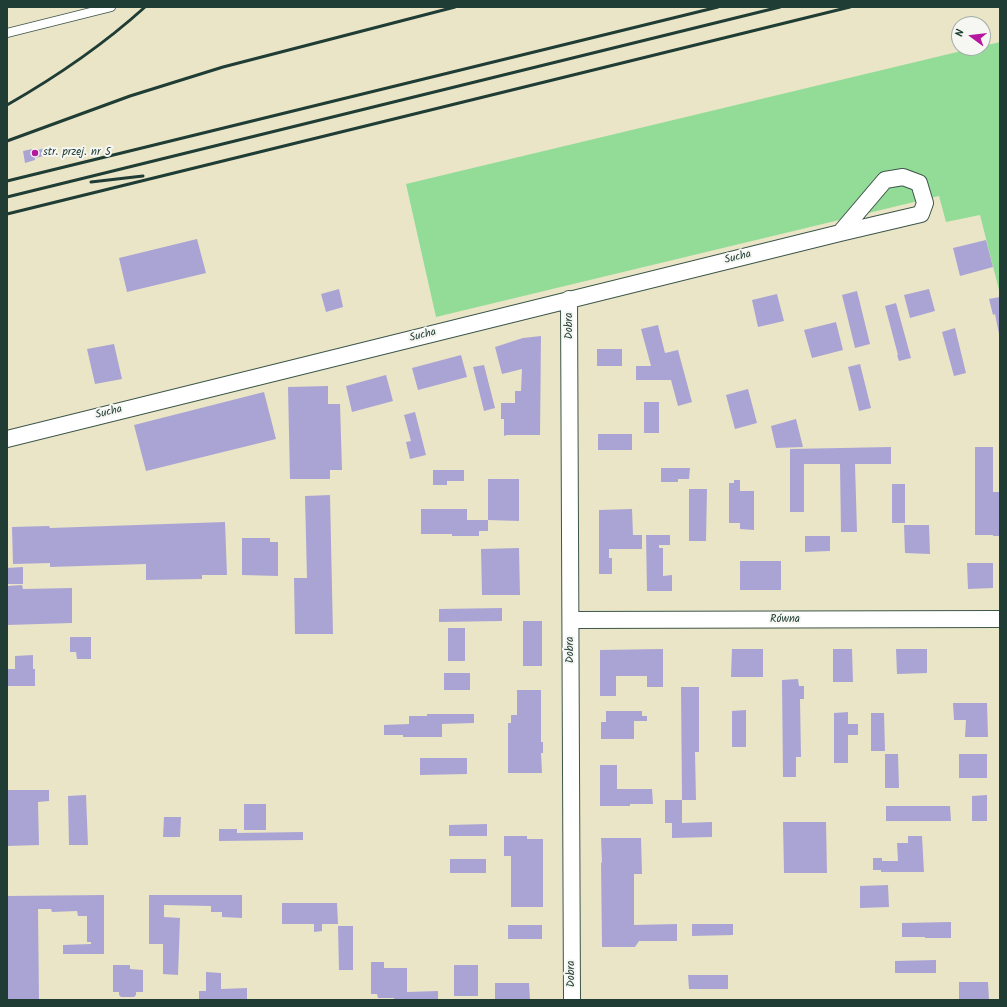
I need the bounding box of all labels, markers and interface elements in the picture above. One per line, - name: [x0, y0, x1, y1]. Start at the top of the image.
- north arrow: [951, 16, 991, 56]
- text: N: [951, 27, 970, 39]
- place label: str. przej. nr 5: [43, 146, 111, 160]
- marker: str. przej. nr 5: [30, 148, 40, 158]
- street label: Sucha: [723, 248, 753, 268]
- street label: Dobra: [563, 313, 577, 339]
- street label: Sucha: [408, 326, 438, 346]
- street label: Sucha: [94, 403, 124, 423]
- street label: Równa: [770, 613, 800, 627]
- street label: Dobra: [564, 637, 578, 663]
- street label: Dobra: [565, 961, 579, 987]

